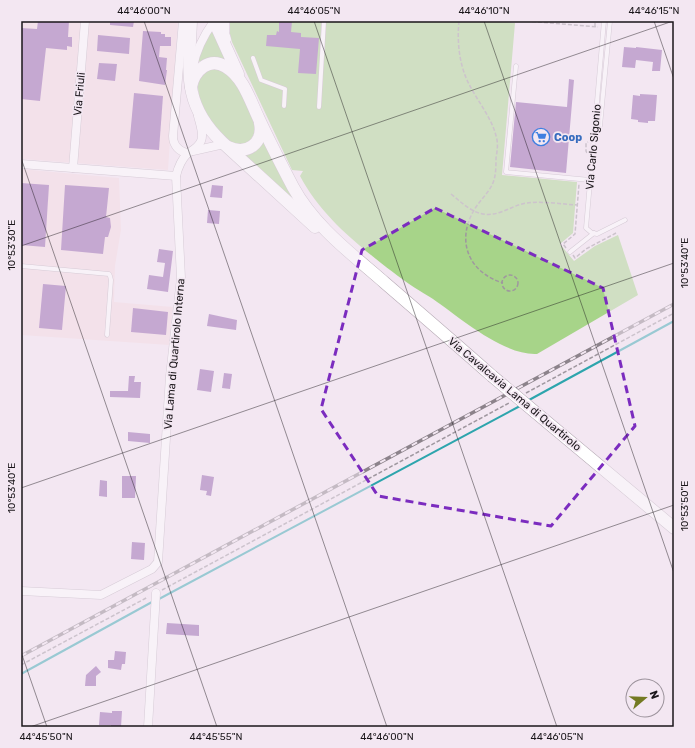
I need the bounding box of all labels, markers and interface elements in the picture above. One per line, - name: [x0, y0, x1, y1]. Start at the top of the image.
- text: 44°46'00"N: [117, 5, 171, 17]
- text: 44°46'05"N: [288, 5, 340, 17]
- text: 44°46'10"N: [458, 5, 510, 17]
- text: 44°46'15"N: [629, 5, 679, 17]
- street label: Via Friuli: [71, 72, 88, 116]
- street label: Via Carlo Sigonio: [583, 104, 604, 190]
- supermarket icon: Coop: [531, 127, 551, 147]
- place label: Coop: [554, 131, 582, 144]
- text: 10°53'30"E: [6, 220, 18, 270]
- text: 10°53'40"E: [679, 238, 691, 288]
- street label: Via Lama di Quartirolo Interna: [161, 278, 188, 430]
- street label: Via Cavalcavia Lama di Quartirolo: [446, 335, 584, 454]
- text: 10°53'40"E: [6, 463, 18, 513]
- text: 10°53'50"E: [679, 481, 691, 531]
- north arrow: [625, 678, 665, 718]
- text: N: [647, 689, 661, 701]
- text: 44°45'50"N: [19, 731, 73, 743]
- text: 44°45'55"N: [190, 731, 242, 743]
- text: 44°46'00"N: [360, 731, 414, 743]
- text: 44°46'05"N: [531, 731, 583, 743]

